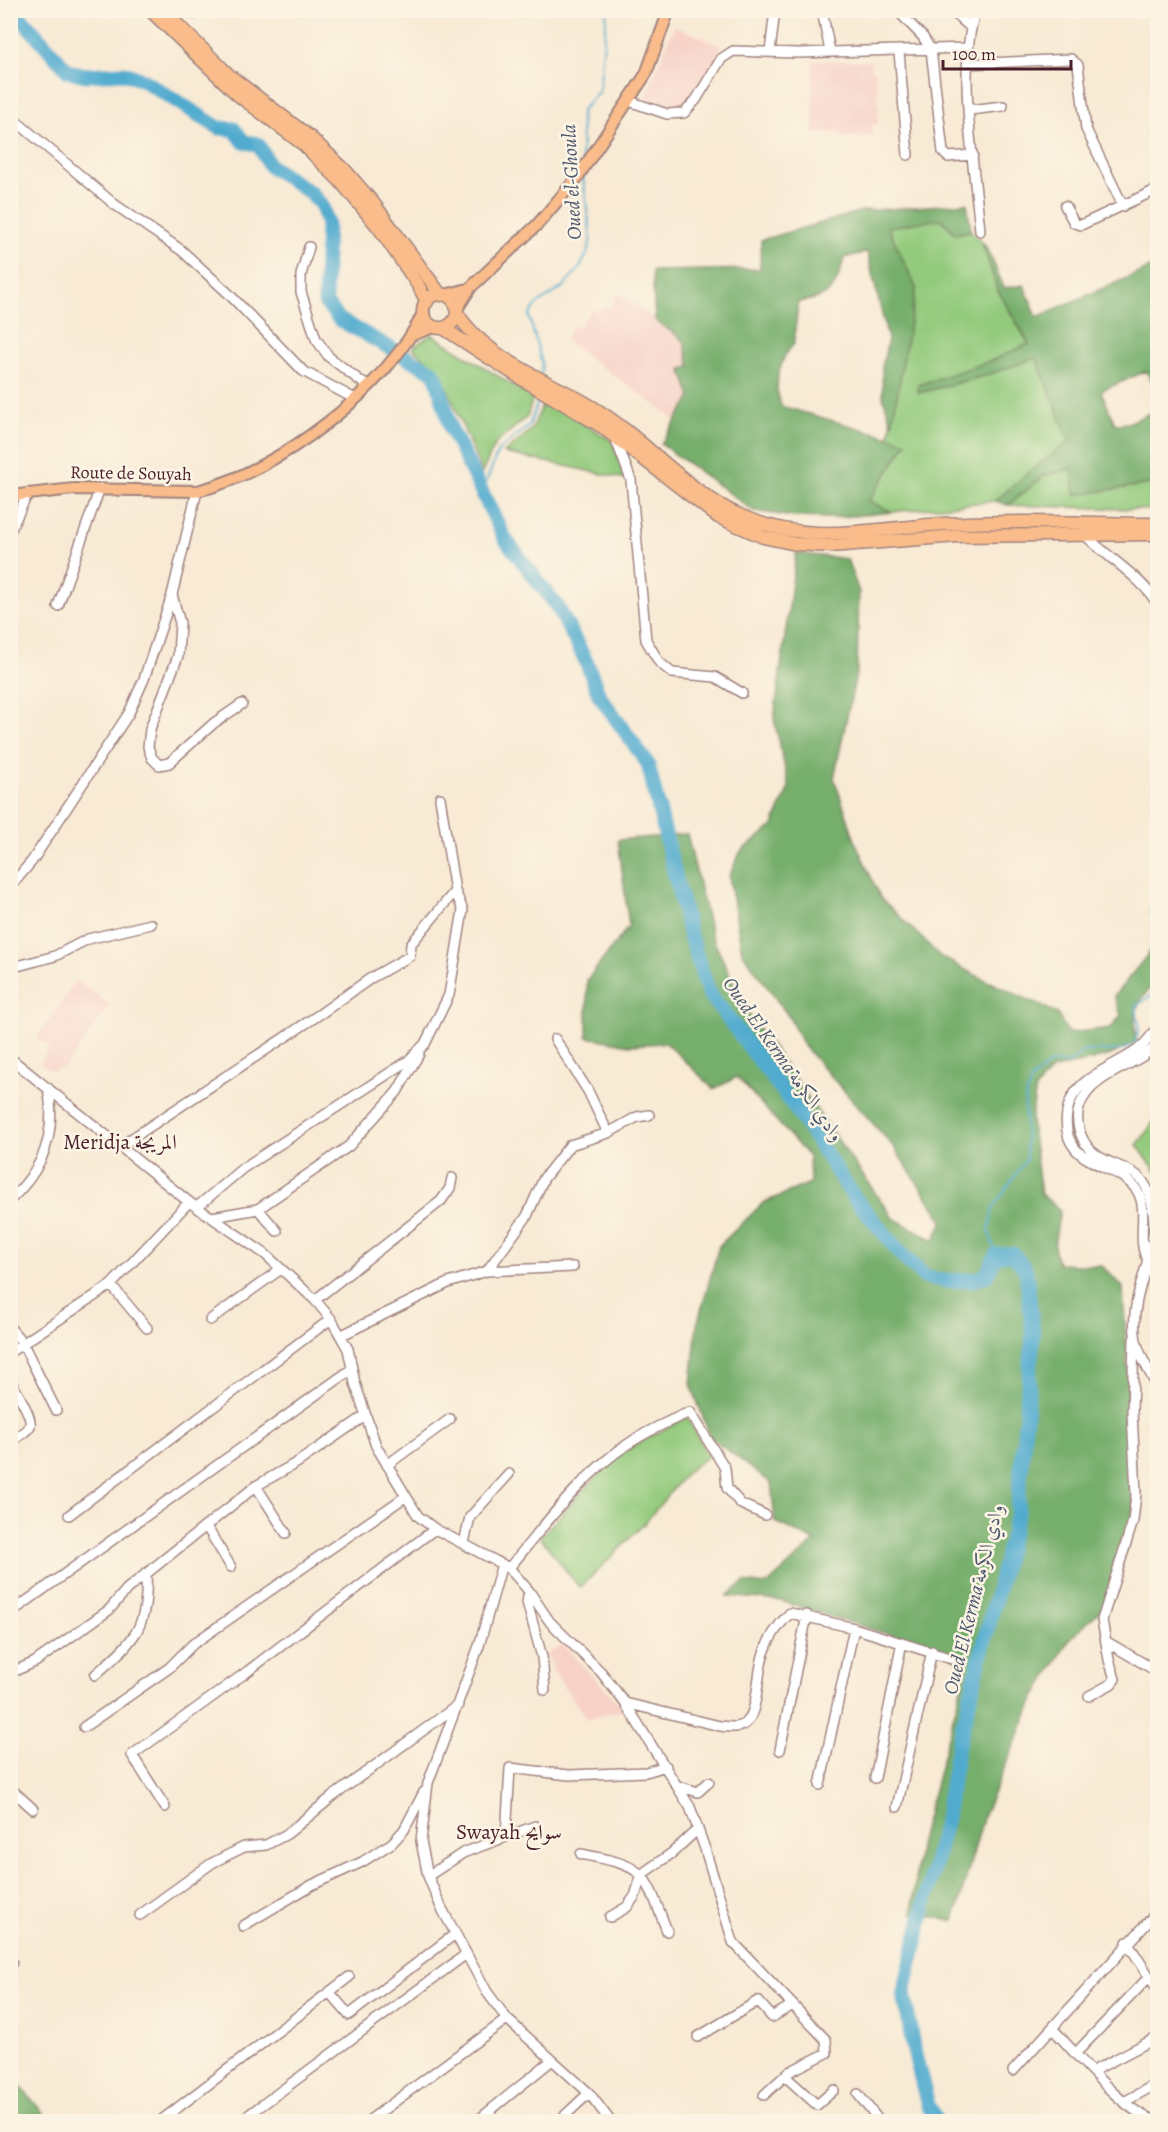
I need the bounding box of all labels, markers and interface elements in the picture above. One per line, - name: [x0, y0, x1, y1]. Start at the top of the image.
- scale bar: [943, 33, 1070, 71]
- text: 100 m: [952, 42, 996, 66]
- water label: Oued el-Ghoula: [555, 123, 588, 240]
- street label: Route de Souyah: [70, 460, 192, 486]
- water label: Oued El Kerma وادي الكرمة: [715, 971, 851, 1148]
- district label: Meridja المريجة: [63, 1128, 177, 1156]
- water label: Oued El Kerma وادي الكرمة: [937, 1501, 1012, 1698]
- district label: Swayah سوايح: [456, 1818, 562, 1850]

